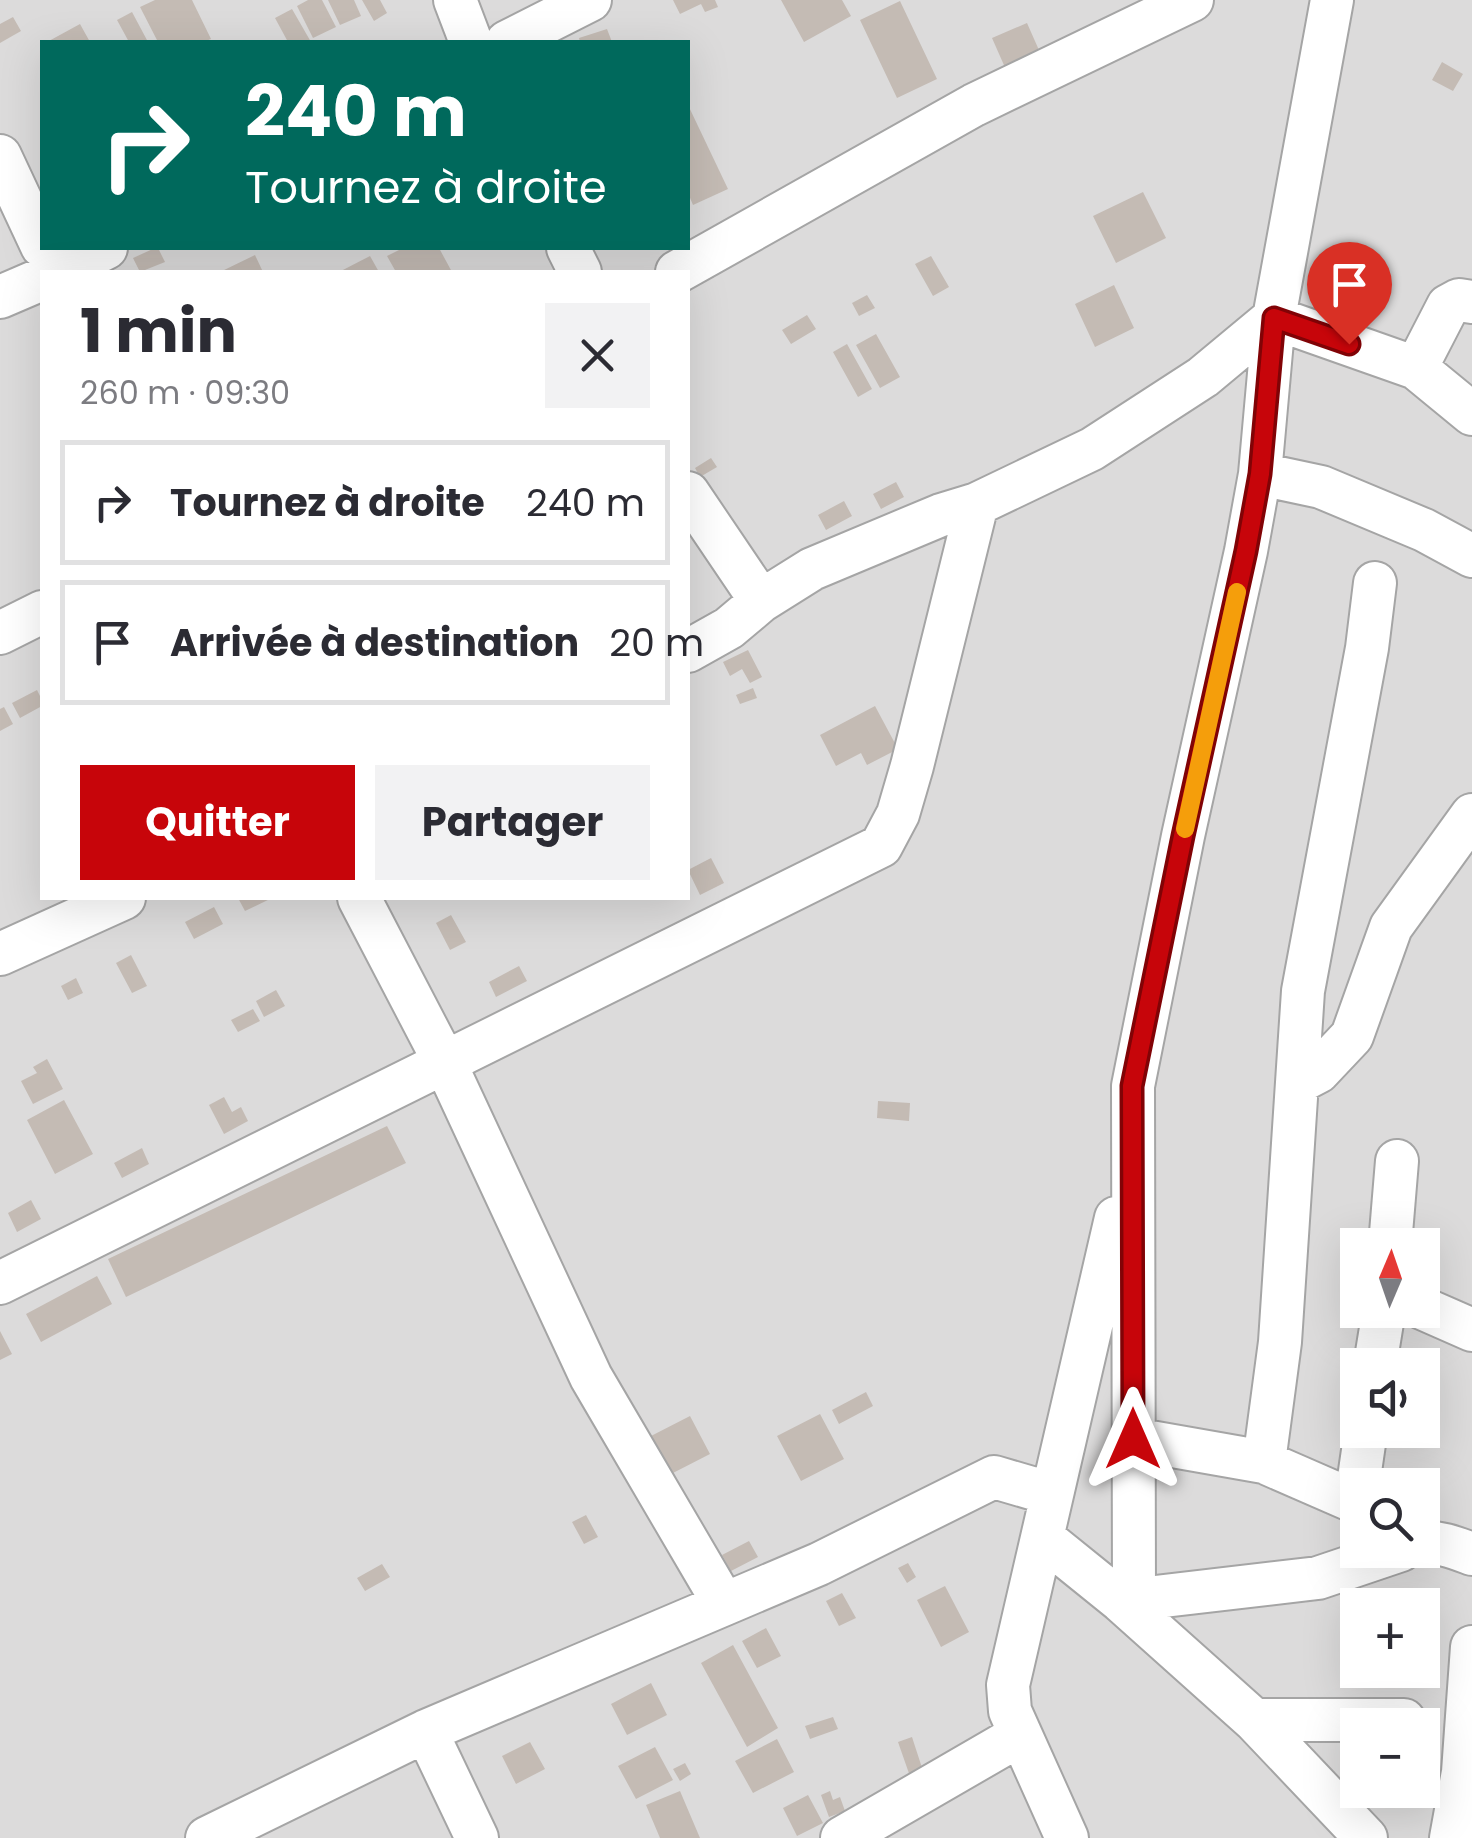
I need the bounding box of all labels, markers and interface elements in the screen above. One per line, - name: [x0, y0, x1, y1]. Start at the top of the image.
- text: 240 m: [245, 62, 467, 161]
- icon: right: [80, 80, 210, 210]
- text: Tournez à droite: [245, 156, 607, 219]
- pin: [1307, 242, 1392, 345]
- icon: arrive: [1322, 257, 1377, 312]
- text: 1 min: [80, 289, 237, 373]
- button: close: [545, 303, 650, 408]
- text: 260 m · 09:30: [80, 370, 290, 415]
- icon: right: [85, 475, 140, 530]
- text: Tournez à droite: [170, 476, 485, 529]
- text: 240 m: [526, 476, 645, 529]
- icon: arrive: [85, 615, 140, 670]
- text: Arrivée à destination: [170, 616, 579, 669]
- text: 20 m: [609, 616, 704, 669]
- button: Quitter: [80, 765, 355, 880]
- button: Partager: [375, 765, 650, 880]
- north arrow: [1340, 1228, 1440, 1328]
- map controls: [1340, 1228, 1440, 1808]
- button: sound: [1340, 1348, 1440, 1448]
- position arrow: [1081, 1387, 1185, 1491]
- button: search: [1340, 1468, 1440, 1568]
- button: +: [1340, 1588, 1440, 1688]
- button: −: [1340, 1708, 1440, 1808]

